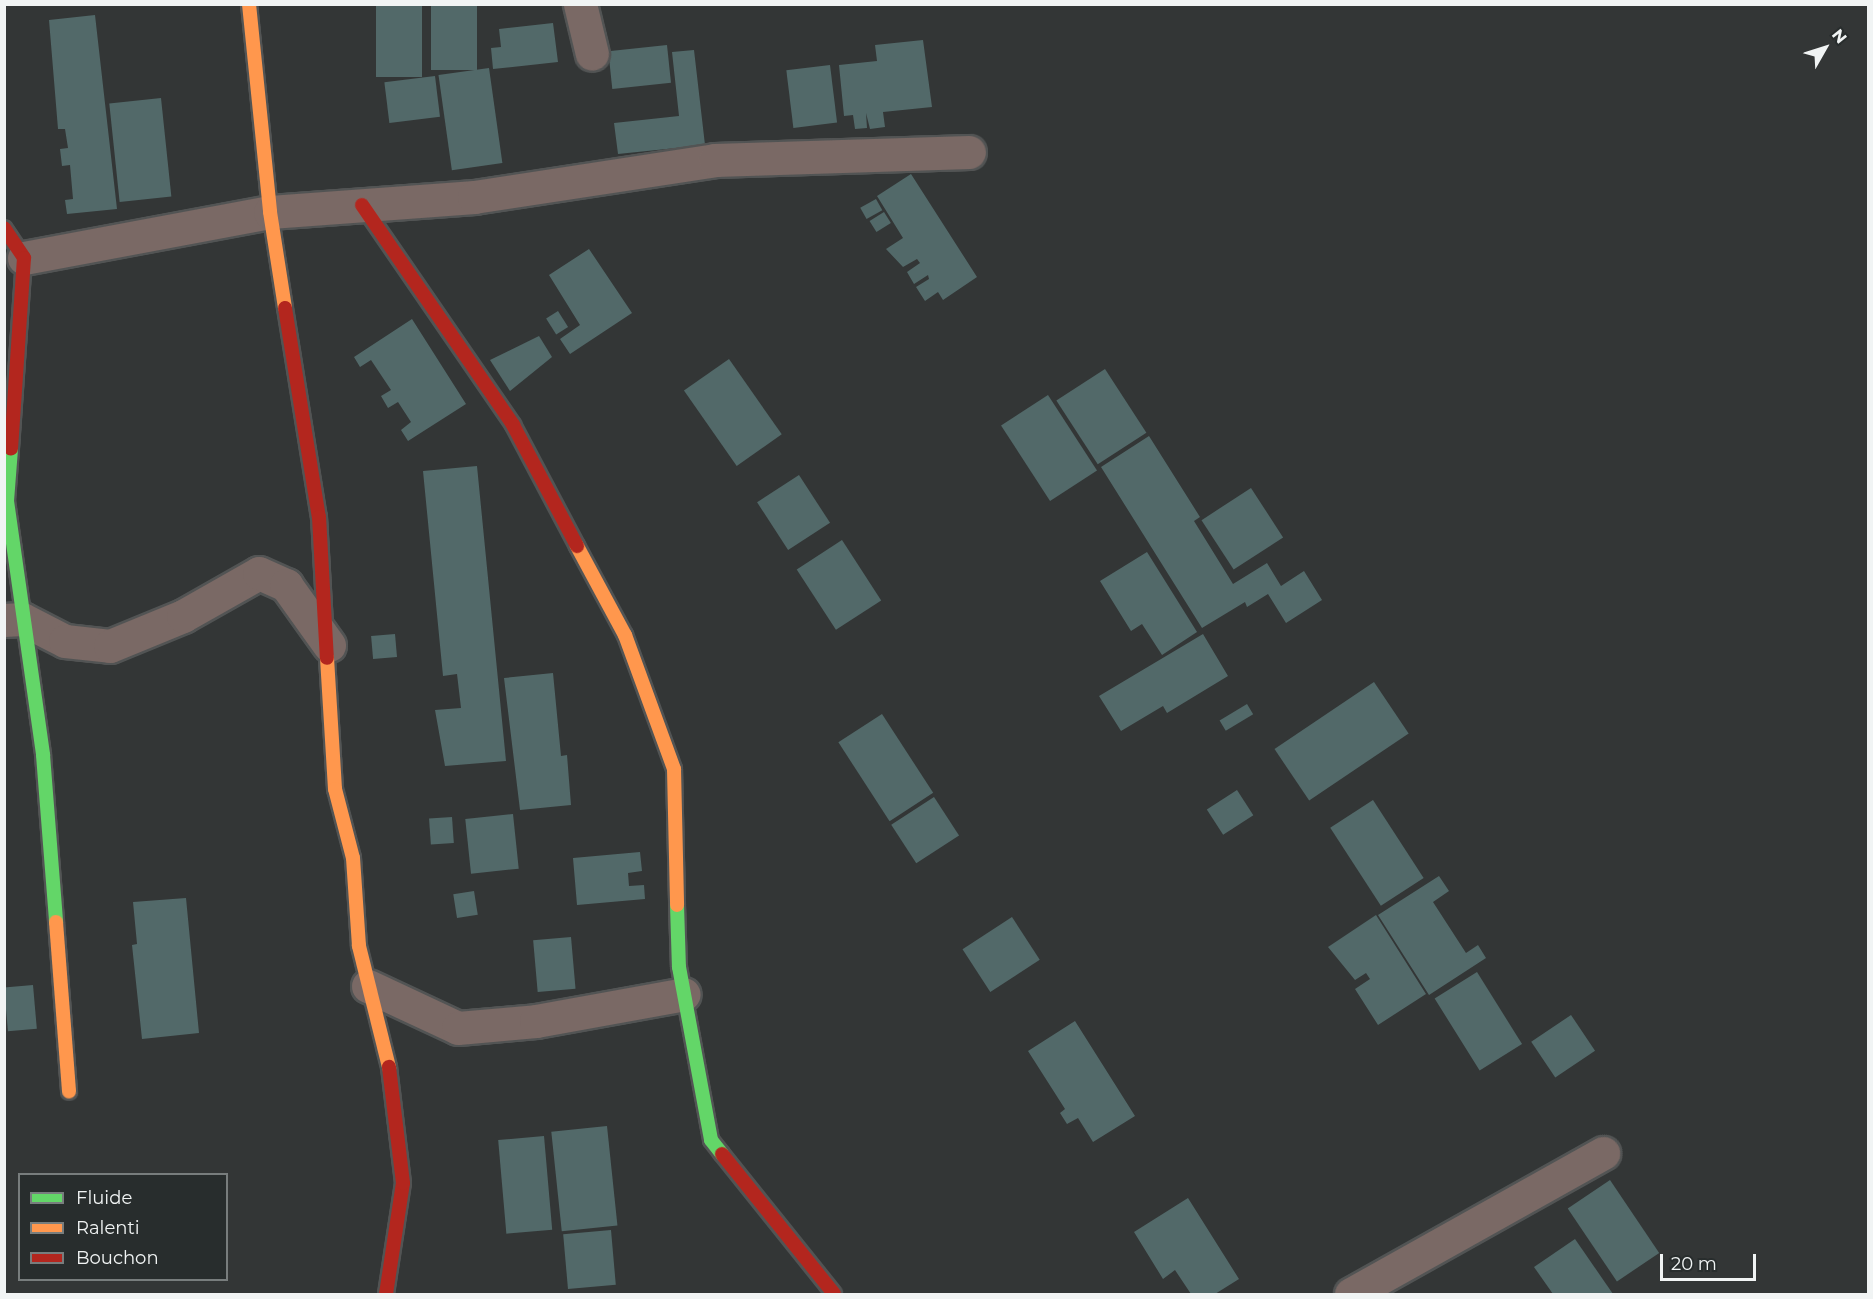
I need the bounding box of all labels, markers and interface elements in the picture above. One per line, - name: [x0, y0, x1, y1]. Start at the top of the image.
- north arrow: [1795, 18, 1855, 78]
- text: N: [1828, 25, 1851, 47]
- legend: [18, 1173, 228, 1281]
- text: Fluide: [76, 1187, 132, 1209]
- text: Ralenti: [76, 1217, 140, 1239]
- scale bar: [1663, 1242, 1759, 1280]
- text: Bouchon: [76, 1247, 159, 1269]
- text: 20 m: [1671, 1253, 1717, 1275]

